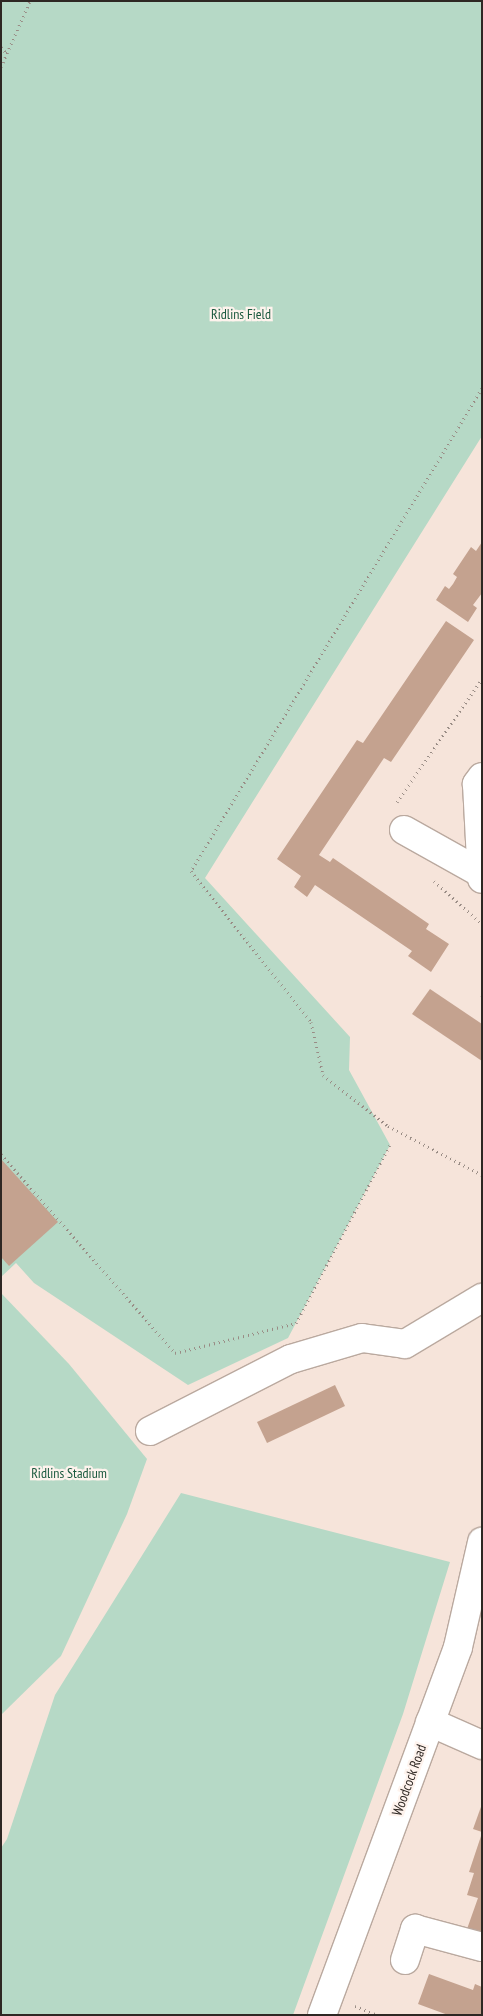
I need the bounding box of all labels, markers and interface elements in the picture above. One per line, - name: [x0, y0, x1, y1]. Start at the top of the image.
- park label: Ridlins Field: [211, 306, 271, 322]
- park label: Ridlins Stadium: [31, 1465, 107, 1481]
- street label: Woodcock Road: [388, 1742, 430, 1818]

